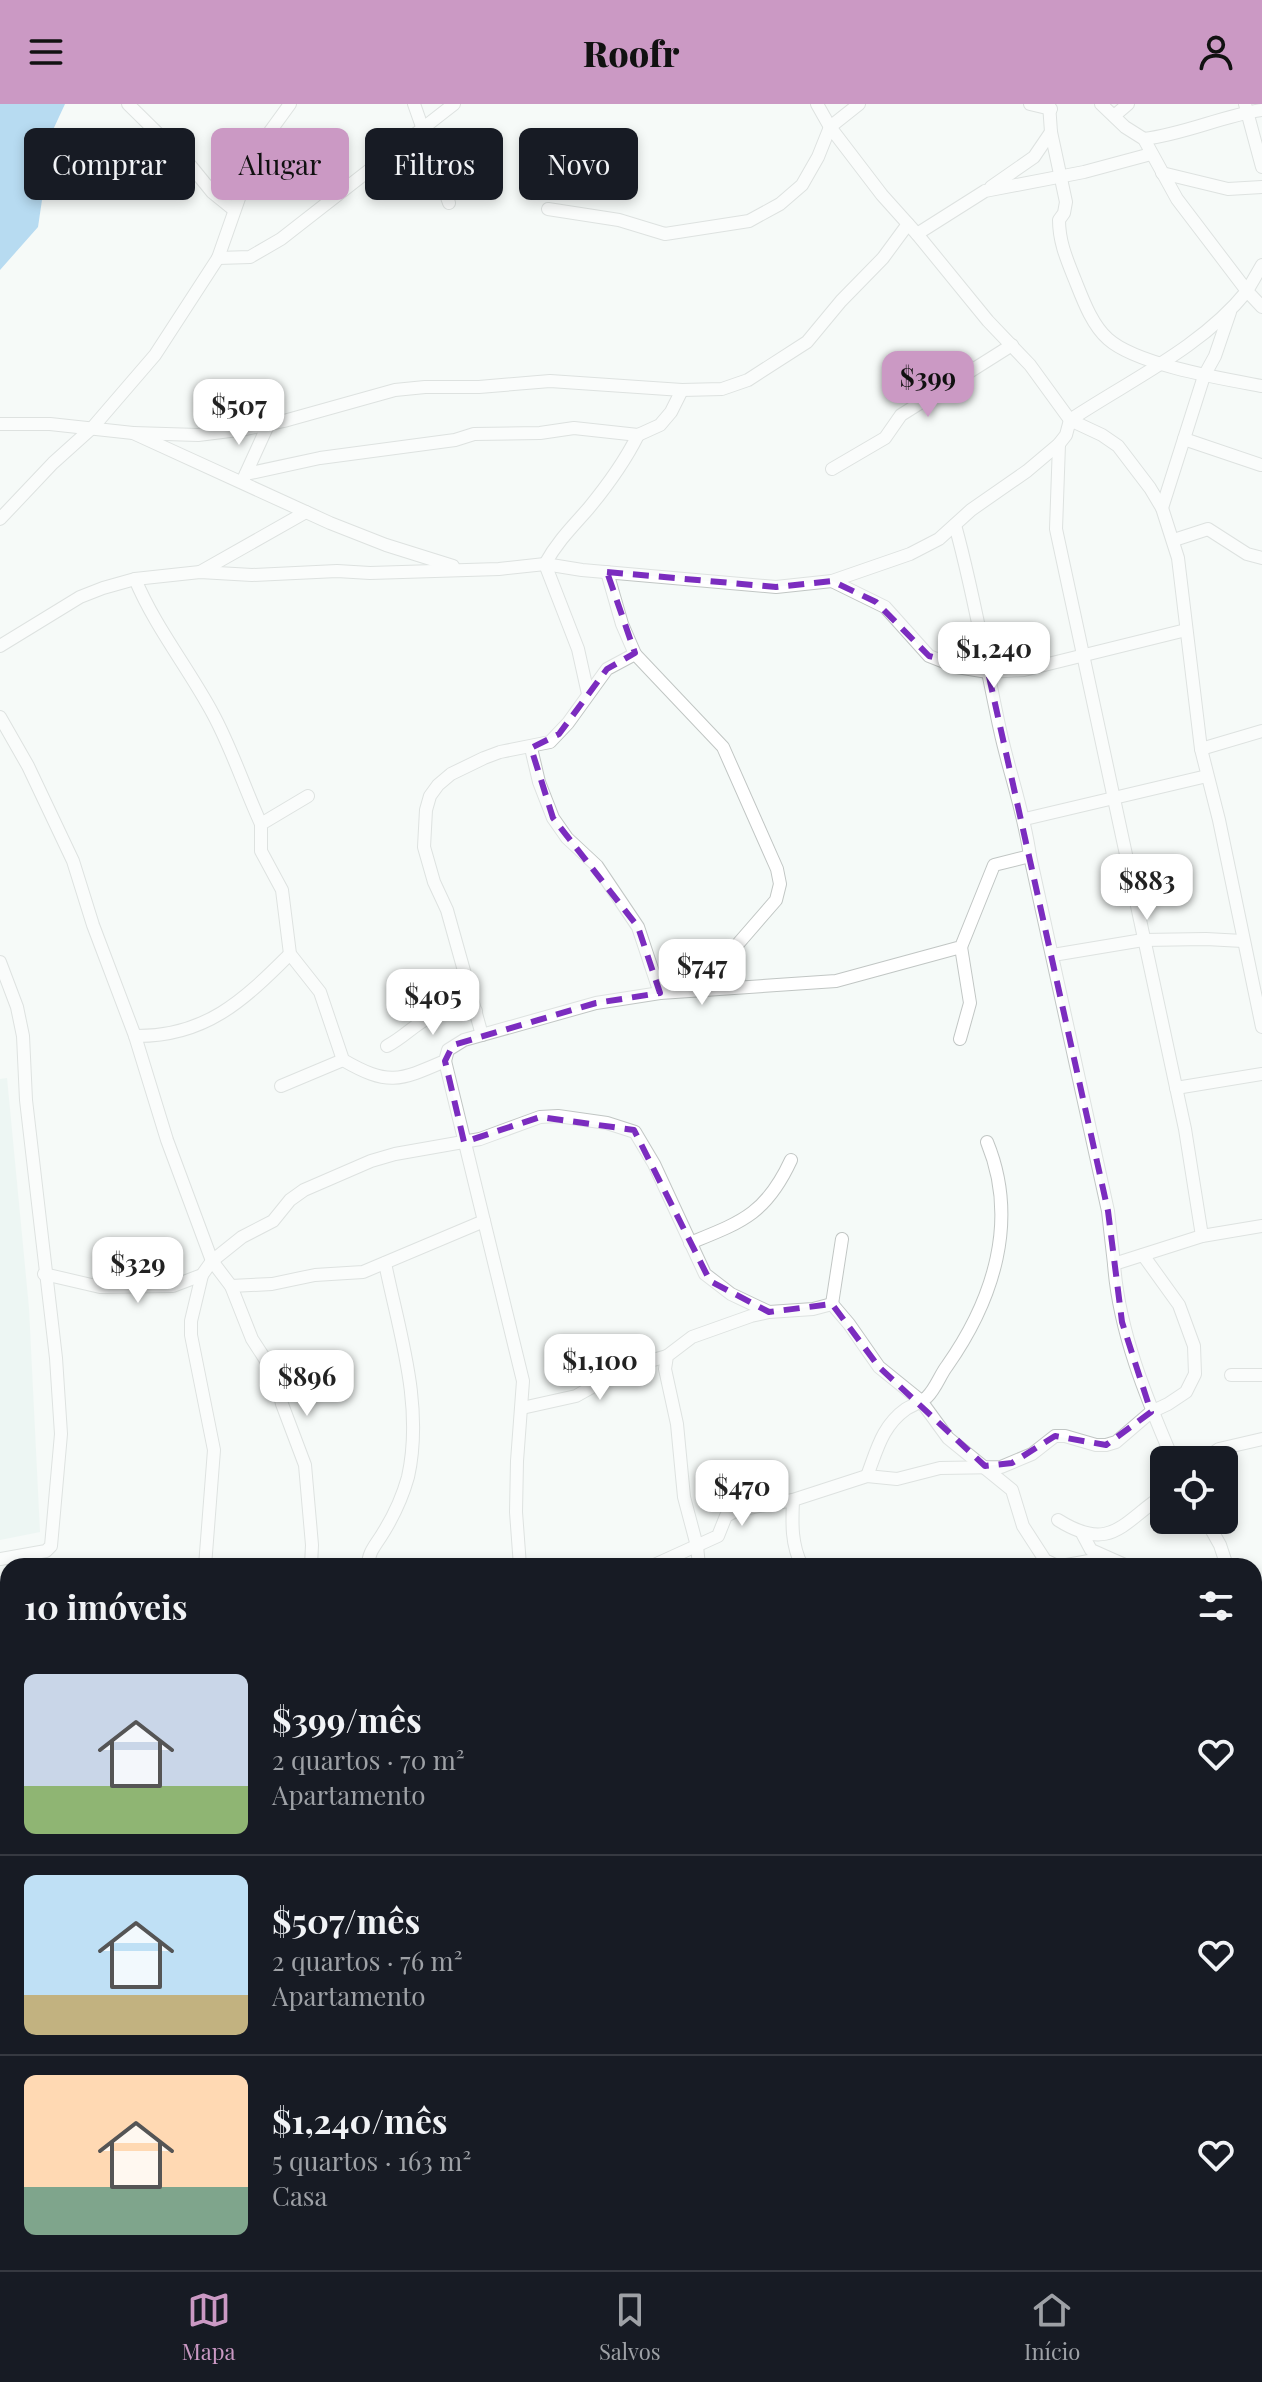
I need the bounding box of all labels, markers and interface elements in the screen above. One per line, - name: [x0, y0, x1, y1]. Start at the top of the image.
- text: Roofr: [583, 28, 679, 76]
- icon: menu: [24, 30, 68, 74]
- icon: person: [1194, 30, 1238, 74]
- chip: Comprar: [24, 128, 195, 200]
- chip: Alugar: [211, 128, 349, 200]
- chip: Filtros: [365, 128, 503, 200]
- chip: Novo: [519, 128, 638, 200]
- pin: $399: [881, 351, 975, 419]
- text: $399: [900, 359, 956, 394]
- pin: $507: [192, 379, 286, 447]
- text: $507: [211, 387, 267, 422]
- pin: $1,240: [929, 622, 1059, 690]
- text: $1,240: [956, 630, 1032, 665]
- pin: $883: [1100, 854, 1194, 922]
- text: $883: [1119, 862, 1175, 897]
- pin: $747: [655, 939, 749, 1007]
- text: $747: [677, 947, 727, 982]
- pin: $405: [386, 969, 480, 1037]
- text: $405: [404, 977, 462, 1012]
- pin: $329: [91, 1237, 185, 1305]
- text: $329: [110, 1245, 166, 1280]
- pin: $1,100: [535, 1334, 665, 1402]
- text: $1,100: [562, 1342, 638, 1377]
- pin: $896: [260, 1350, 354, 1418]
- text: $896: [278, 1358, 336, 1393]
- map controls: [1150, 1446, 1238, 1534]
- button: locate: [1150, 1446, 1238, 1534]
- pin: $470: [695, 1460, 789, 1528]
- text: $470: [714, 1468, 770, 1503]
- text: 10 imóveis: [24, 1583, 187, 1629]
- icon: filters: [1194, 1584, 1238, 1628]
- text: $399/mês: [272, 1696, 422, 1742]
- icon: home: [88, 1706, 184, 1802]
- icon: heart: [1194, 1732, 1238, 1776]
- text: 2 quartos · 70 m²: [272, 1742, 465, 1777]
- text: Apartamento: [272, 1777, 425, 1812]
- text: $507/mês: [272, 1897, 420, 1943]
- icon: home: [88, 1907, 184, 2003]
- icon: heart: [1194, 1933, 1238, 1977]
- text: 2 quartos · 76 m²: [272, 1943, 462, 1978]
- text: Apartamento: [272, 1978, 425, 2013]
- text: $1,240/mês: [272, 2097, 448, 2143]
- icon: home: [88, 2107, 184, 2203]
- icon: heart: [1194, 2133, 1238, 2177]
- text: 5 quartos · 163 m²: [272, 2143, 471, 2178]
- text: Casa: [272, 2178, 327, 2213]
- tab: Mapa: [182, 2288, 235, 2366]
- tab: Salvos: [599, 2288, 661, 2366]
- tab: Início: [1024, 2288, 1080, 2366]

